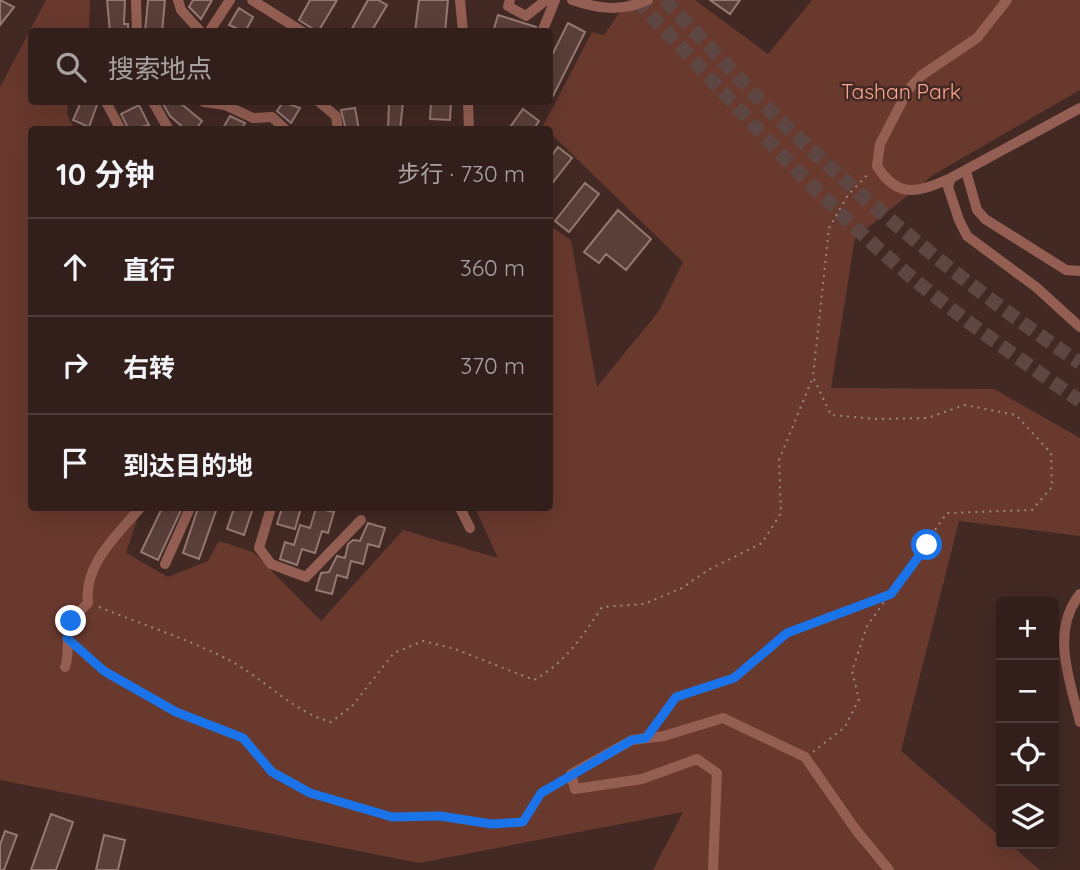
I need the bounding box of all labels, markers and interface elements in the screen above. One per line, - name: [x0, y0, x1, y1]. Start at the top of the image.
- search box: [28, 28, 553, 105]
- icon: search: [52, 48, 90, 86]
- text: 搜索地点: [108, 52, 212, 85]
- park label: Tashan Park: [841, 78, 961, 104]
- text: 10 分钟: [56, 155, 155, 193]
- text: 步行 · 730 m: [397, 159, 525, 188]
- icon: ahead: [56, 248, 94, 286]
- text: 直行: [123, 253, 175, 286]
- text: 360 m: [460, 253, 525, 282]
- icon: right: [56, 346, 94, 384]
- text: 右转: [123, 351, 175, 384]
- text: 370 m: [460, 351, 525, 380]
- icon: arrive: [56, 444, 94, 482]
- text: 到达目的地: [123, 449, 253, 482]
- route start: [911, 529, 942, 560]
- map controls: [996, 597, 1059, 849]
- button: +: [996, 597, 1059, 660]
- route end: [55, 605, 86, 636]
- button: −: [996, 660, 1059, 723]
- button: locate: [996, 723, 1059, 786]
- button: layers: [996, 786, 1059, 849]

